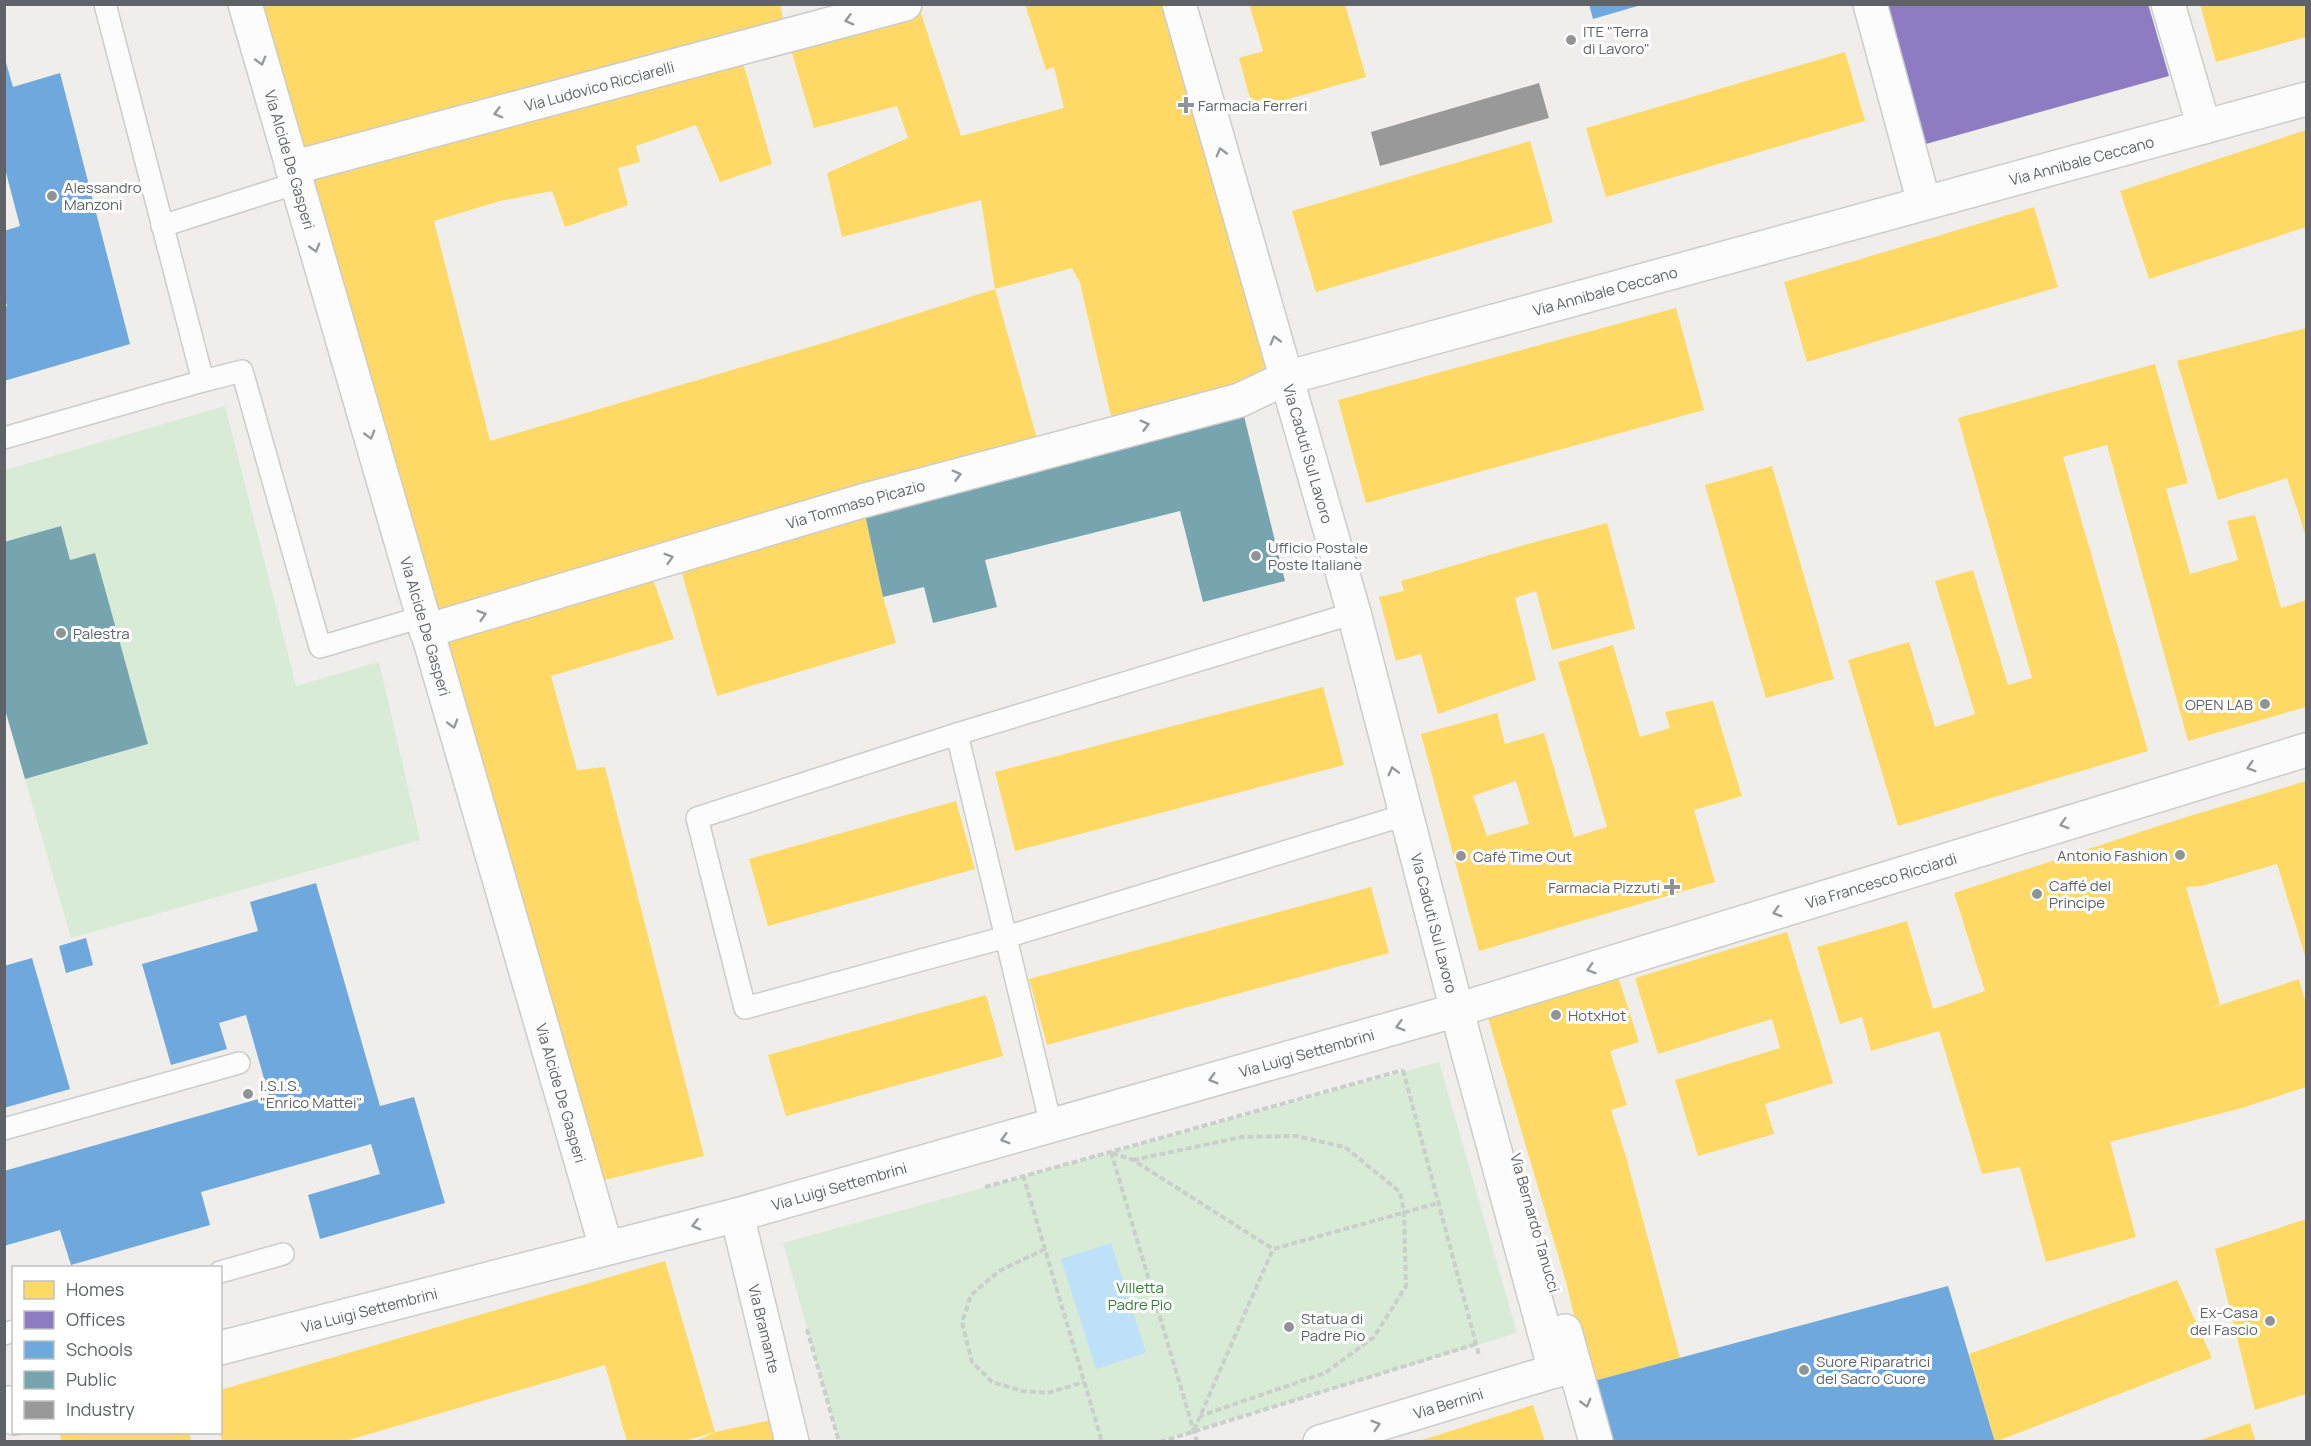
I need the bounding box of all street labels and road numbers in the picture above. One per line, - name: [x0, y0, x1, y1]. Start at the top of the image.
- street label: Via Ludovico Ricciarelli: [522, 56, 676, 116]
- street label: Via Alcide De Gasperi: [260, 87, 320, 232]
- street label: Via Annibale Ceccano: [2007, 131, 2156, 190]
- street label: Via Annibale Ceccano: [1530, 261, 1680, 321]
- street label: Via Caduti Sul Lavoro: [1278, 382, 1338, 526]
- street label: Via Tommaso Picazio: [784, 474, 927, 534]
- street label: Via Alcide De Gasperi: [396, 554, 456, 698]
- street label: Via Francesco Ricciardi: [1803, 847, 1959, 913]
- street label: Via Caduti Sul Lavoro: [1406, 851, 1463, 995]
- street label: Via Alcide De Gasperi: [531, 1021, 591, 1165]
- street label: Via Luigi Settembrini: [1236, 1024, 1377, 1082]
- street label: Via Bernardo Tanucci: [1505, 1151, 1565, 1295]
- street label: Via Luigi Settembrini: [769, 1157, 909, 1215]
- street label: Via Luigi Settembrini: [299, 1282, 439, 1337]
- street label: Via Bramante: [744, 1282, 785, 1376]
- street label: Via Bernini: [1411, 1383, 1486, 1424]

